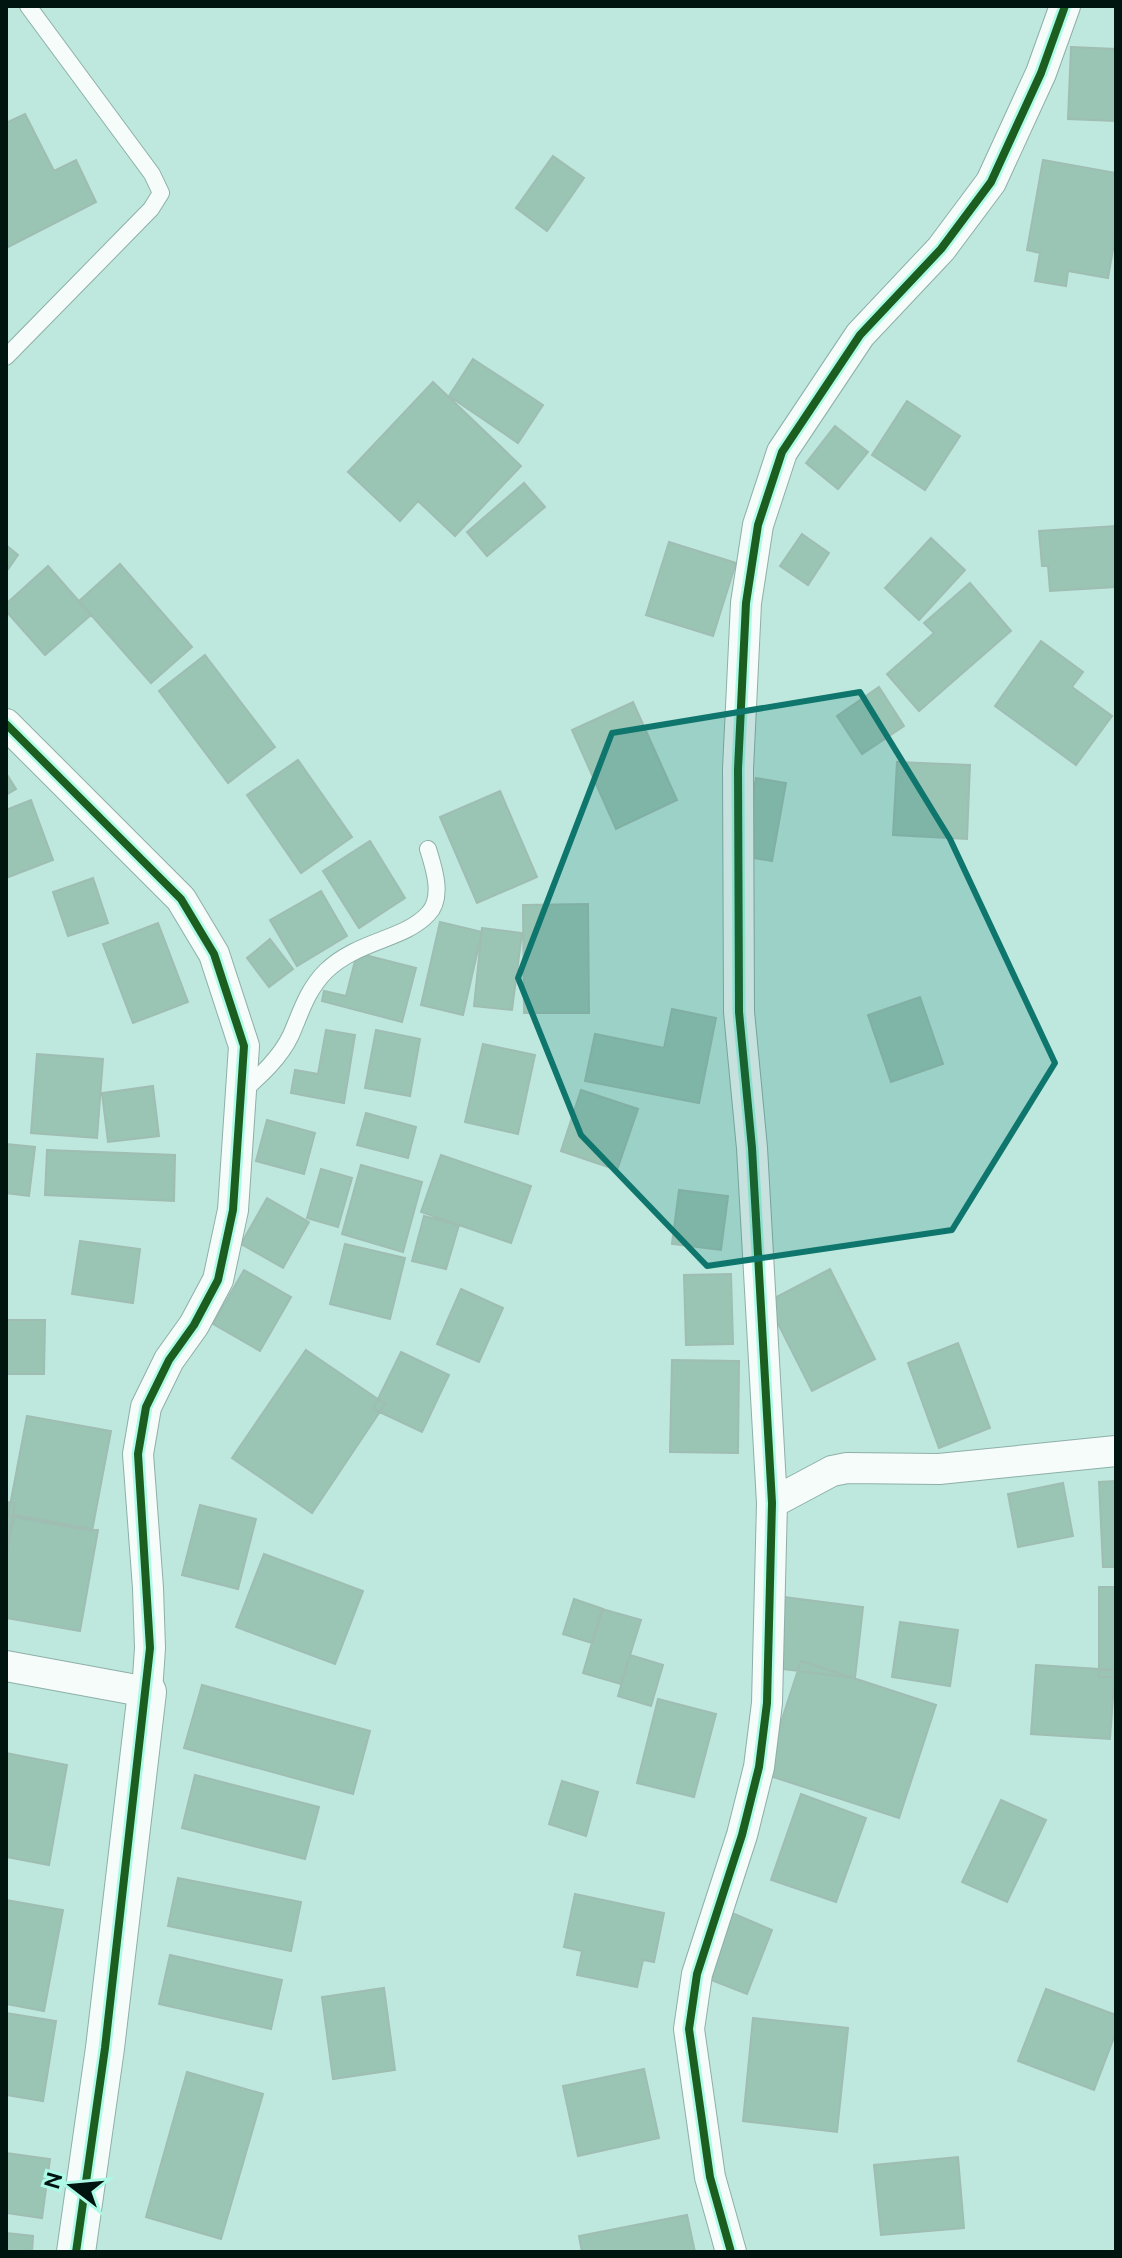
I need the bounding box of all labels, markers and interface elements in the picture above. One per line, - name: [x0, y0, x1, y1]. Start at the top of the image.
- north arrow: [32, 2146, 112, 2226]
- text: N: [38, 2169, 67, 2192]

